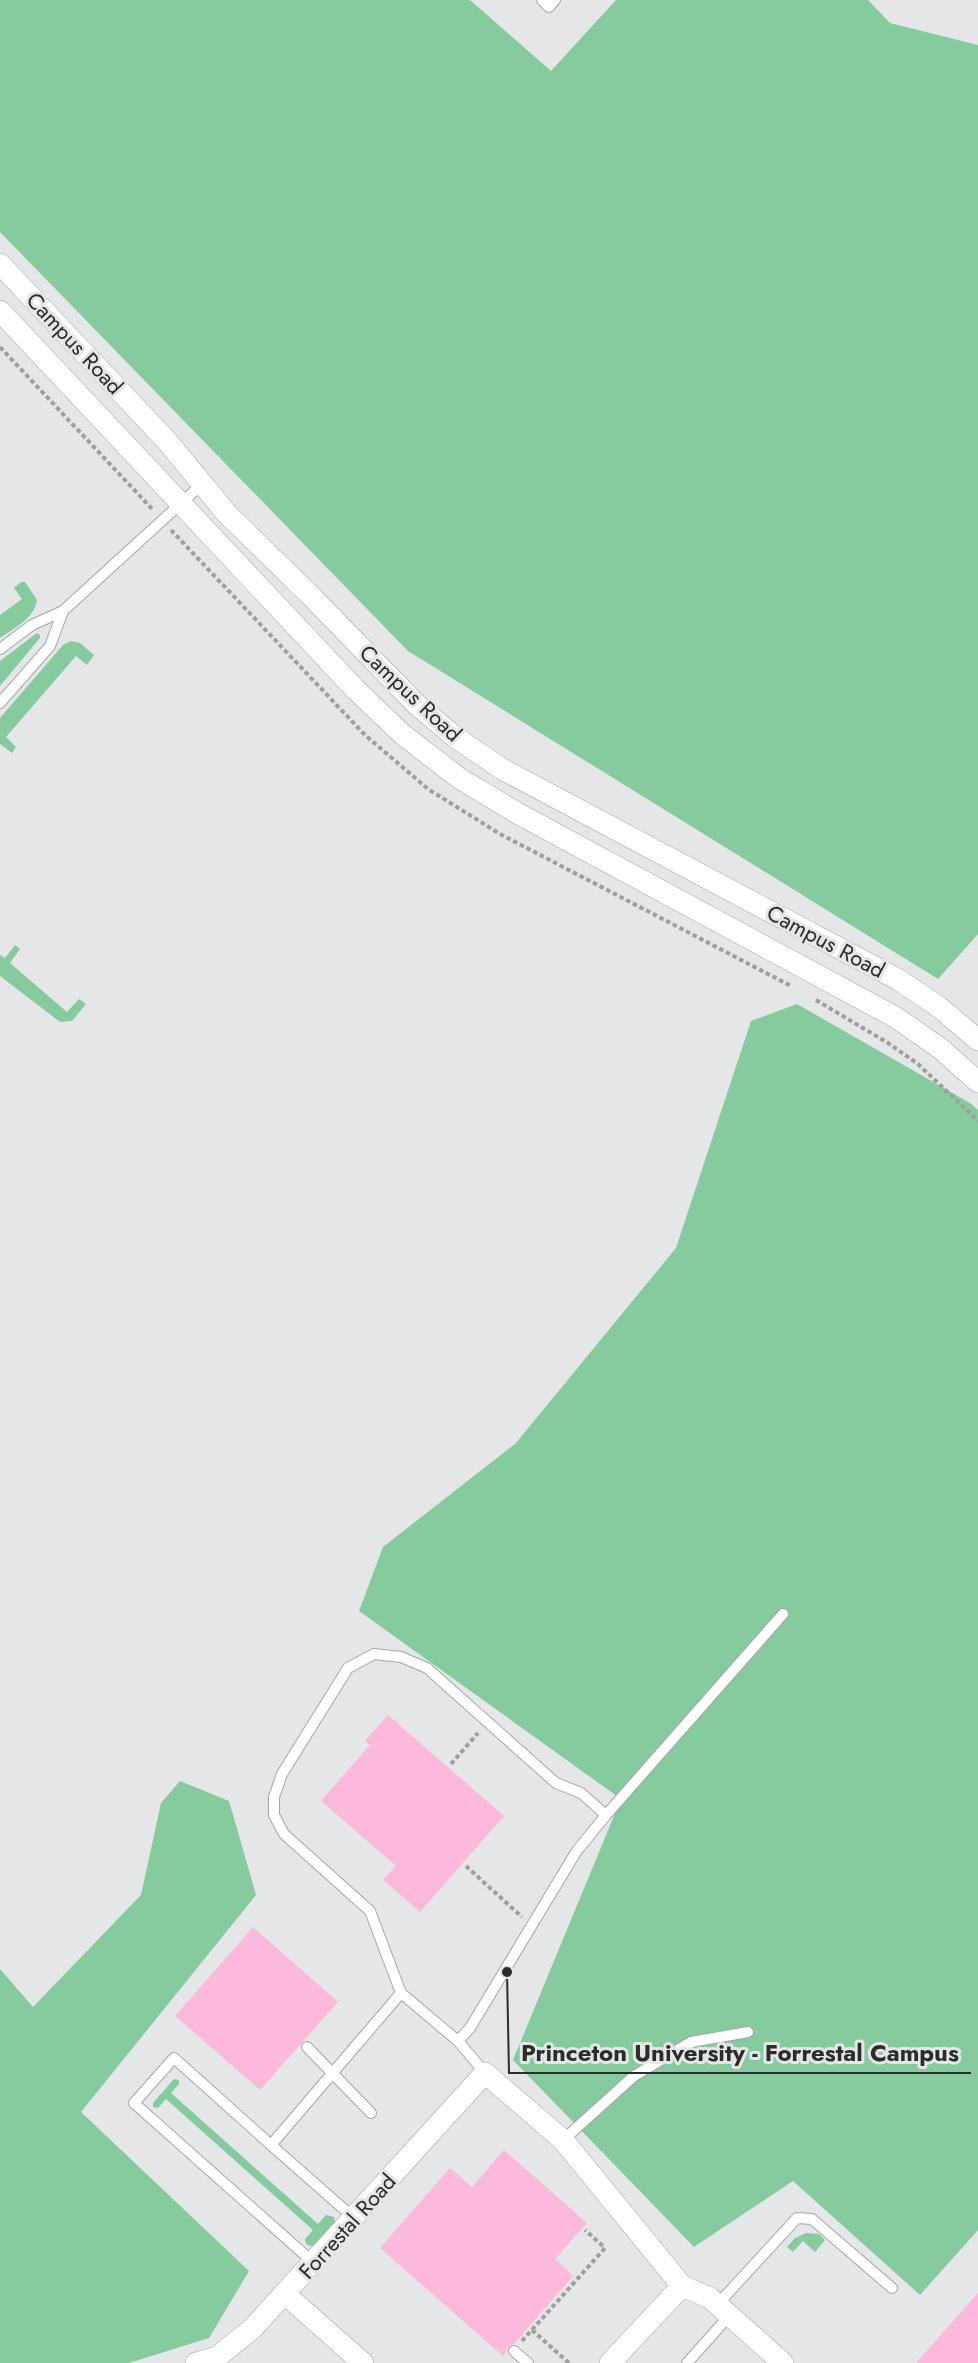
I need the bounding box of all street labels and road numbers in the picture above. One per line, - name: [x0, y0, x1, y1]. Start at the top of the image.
- street label: Campus Road: [19, 285, 131, 401]
- street label: Campus Road: [353, 637, 469, 749]
- street label: Campus Road: [761, 896, 891, 986]
- street label: Forrestal Road: [291, 2166, 403, 2286]

